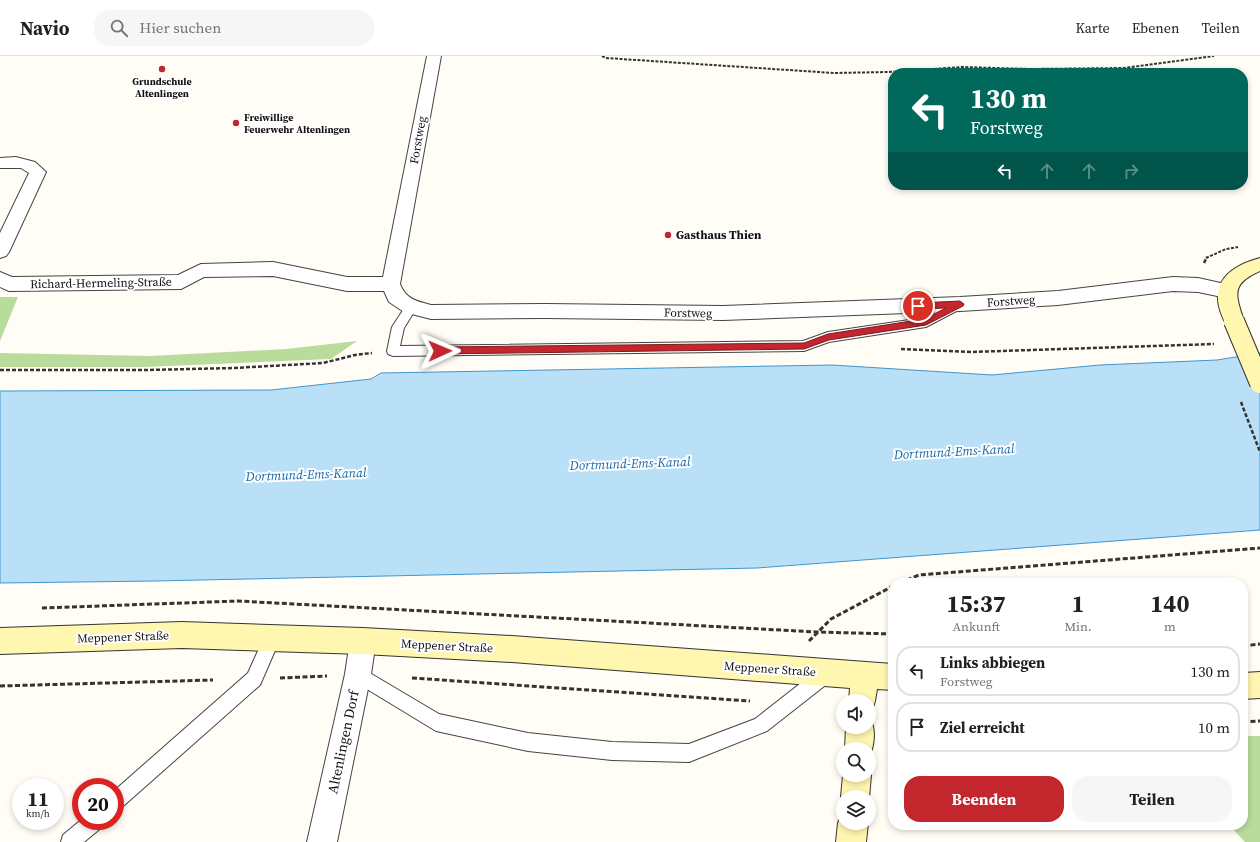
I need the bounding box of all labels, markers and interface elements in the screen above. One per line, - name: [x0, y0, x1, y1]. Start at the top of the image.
- search box: [94, 10, 374, 46]
- text: Navio: [20, 15, 70, 41]
- icon: search: [108, 17, 130, 39]
- text: Hier suchen: [140, 17, 221, 38]
- text: Karte: [1075, 18, 1110, 38]
- text: Ebenen: [1132, 18, 1179, 38]
- text: Teilen: [1201, 18, 1240, 38]
- marker: Grundschule Altenlingen: [157, 64, 167, 74]
- place label: Grundschule Altenlingen: [132, 75, 192, 100]
- text: 130 m: [970, 79, 1047, 117]
- icon: left: [904, 84, 956, 136]
- place label: Freiwillige Feuerwehr Altenlingen: [244, 111, 350, 136]
- street label: Forstweg: [406, 115, 430, 165]
- text: Forstweg: [970, 115, 1043, 140]
- marker: Freiwillige Feuerwehr Altenlingen: [231, 118, 241, 128]
- icon: left: [994, 160, 1016, 182]
- icon: ahead: [1036, 160, 1058, 182]
- icon: ahead: [1078, 160, 1100, 182]
- icon: right: [1120, 160, 1142, 182]
- place label: Gasthaus Thien: [676, 227, 762, 243]
- marker: Gasthaus Thien: [663, 230, 673, 240]
- street label: Richard-Hermeling-Straße: [30, 274, 172, 292]
- pin: [901, 289, 935, 323]
- street label: Forstweg: [986, 291, 1036, 311]
- icon: arrive: [907, 295, 929, 317]
- street label: Forstweg: [664, 305, 712, 321]
- position arrow: [419, 330, 461, 372]
- water label: Dortmund-Ems-Kanal: [892, 440, 1015, 463]
- water label: Dortmund-Ems-Kanal: [568, 453, 691, 474]
- water label: Dortmund-Ems-Kanal: [244, 464, 367, 485]
- text: 15:37: [947, 587, 1006, 620]
- text: 1: [1072, 587, 1085, 620]
- text: 140: [1150, 587, 1189, 620]
- text: Ankunft: [952, 618, 1000, 635]
- text: Min.: [1064, 618, 1092, 635]
- text: m: [1164, 618, 1176, 635]
- street label: Meppener Straße: [77, 627, 169, 647]
- street label: Meppener Straße: [401, 636, 493, 656]
- text: Links abbiegen: [940, 652, 1045, 673]
- street label: Meppener Straße: [724, 658, 816, 680]
- icon: left: [906, 660, 928, 682]
- text: 130 m: [1190, 661, 1230, 682]
- text: Forstweg: [940, 673, 993, 690]
- street label: Altenlingen Dorf: [322, 688, 364, 795]
- map controls: [836, 694, 876, 830]
- button: sound: [836, 694, 876, 734]
- icon: arrive: [906, 716, 928, 738]
- text: Ziel erreicht: [940, 717, 1025, 738]
- text: 10 m: [1198, 717, 1230, 738]
- button: search: [836, 742, 876, 782]
- button: Beenden: [904, 776, 1064, 822]
- button: Teilen: [1072, 776, 1232, 822]
- speed limit sign: 20: [72, 778, 124, 830]
- text: 11: [27, 785, 49, 813]
- button: layers: [836, 790, 876, 830]
- text: km/h: [26, 807, 50, 820]

